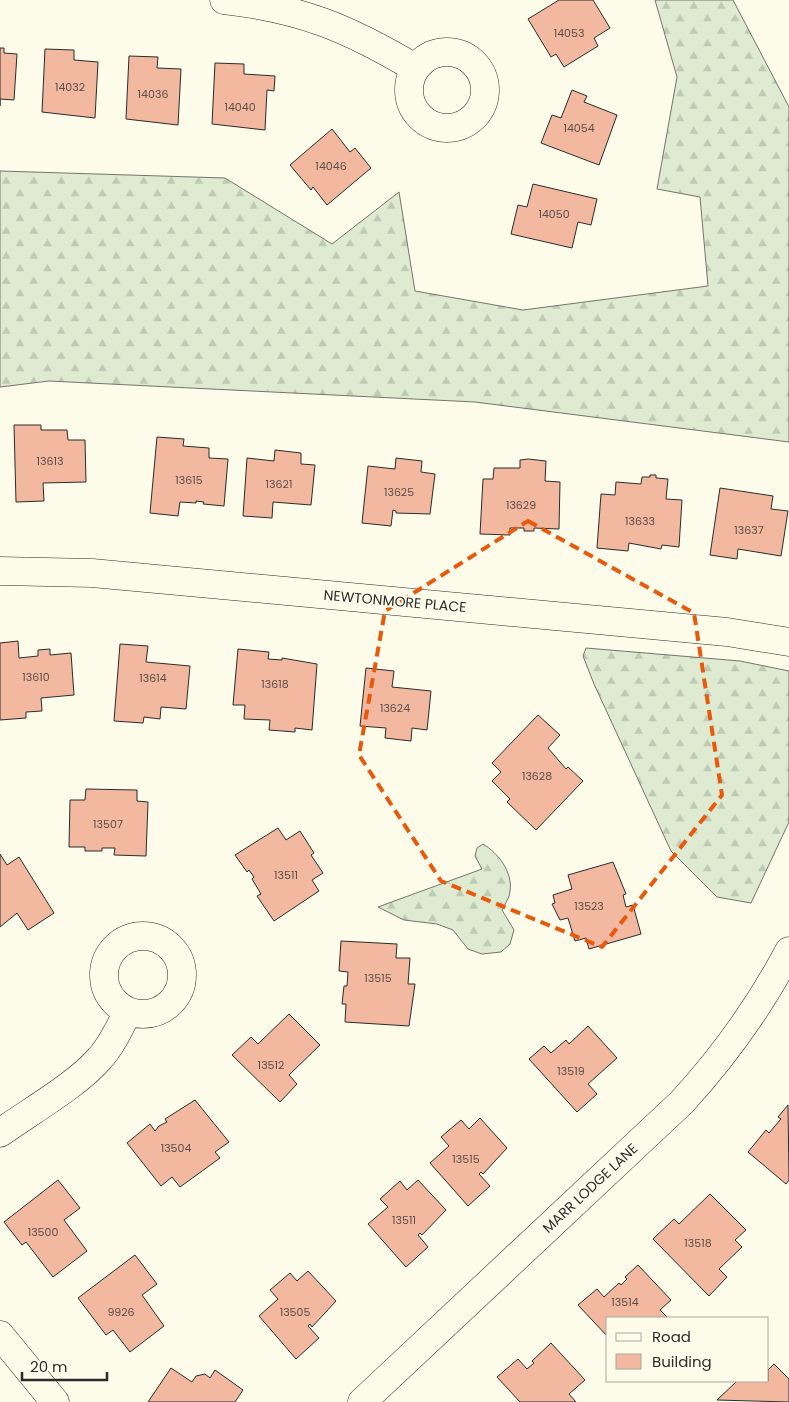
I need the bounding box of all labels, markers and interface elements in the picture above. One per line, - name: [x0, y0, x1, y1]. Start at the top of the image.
- house number: 14053: [554, 25, 584, 41]
- house number: 14032: [55, 79, 85, 95]
- house number: 14036: [138, 86, 168, 102]
- house number: 14040: [224, 99, 256, 115]
- house number: 14054: [563, 120, 595, 136]
- house number: 14046: [315, 158, 347, 174]
- house number: 14050: [538, 206, 570, 222]
- house number: 13613: [37, 453, 63, 469]
- house number: 13615: [175, 472, 203, 488]
- house number: 13621: [266, 476, 292, 492]
- house number: 13625: [384, 484, 414, 500]
- house number: 13629: [506, 497, 536, 513]
- house number: 13633: [625, 513, 655, 529]
- house number: 13637: [734, 522, 764, 538]
- street label: NEWTONMORE PLACE: [323, 585, 467, 617]
- house number: 13610: [22, 669, 50, 685]
- house number: 13614: [139, 670, 167, 686]
- house number: 13618: [261, 676, 289, 692]
- house number: 13624: [380, 700, 410, 716]
- house number: 13628: [522, 768, 552, 784]
- house number: 13507: [93, 816, 123, 832]
- house number: 13511: [274, 867, 298, 883]
- house number: 13523: [574, 898, 604, 914]
- house number: 13515: [364, 970, 392, 986]
- house number: 13512: [258, 1057, 284, 1073]
- house number: 13519: [557, 1063, 585, 1079]
- street label: MARR LODGE LANE: [538, 1139, 642, 1237]
- house number: 13504: [161, 1140, 191, 1156]
- house number: 13515: [452, 1151, 480, 1167]
- house number: 13511: [392, 1212, 416, 1228]
- house number: 13500: [28, 1224, 58, 1240]
- house number: 13518: [684, 1235, 712, 1251]
- house number: 13514: [611, 1294, 639, 1310]
- house number: 9926: [107, 1304, 135, 1320]
- house number: 13505: [280, 1304, 310, 1320]
- legend: [606, 1317, 769, 1382]
- text: Road: [652, 1326, 691, 1347]
- scale bar: [22, 1350, 108, 1382]
- text: Building: [652, 1351, 712, 1372]
- text: 20 m: [30, 1356, 68, 1377]

